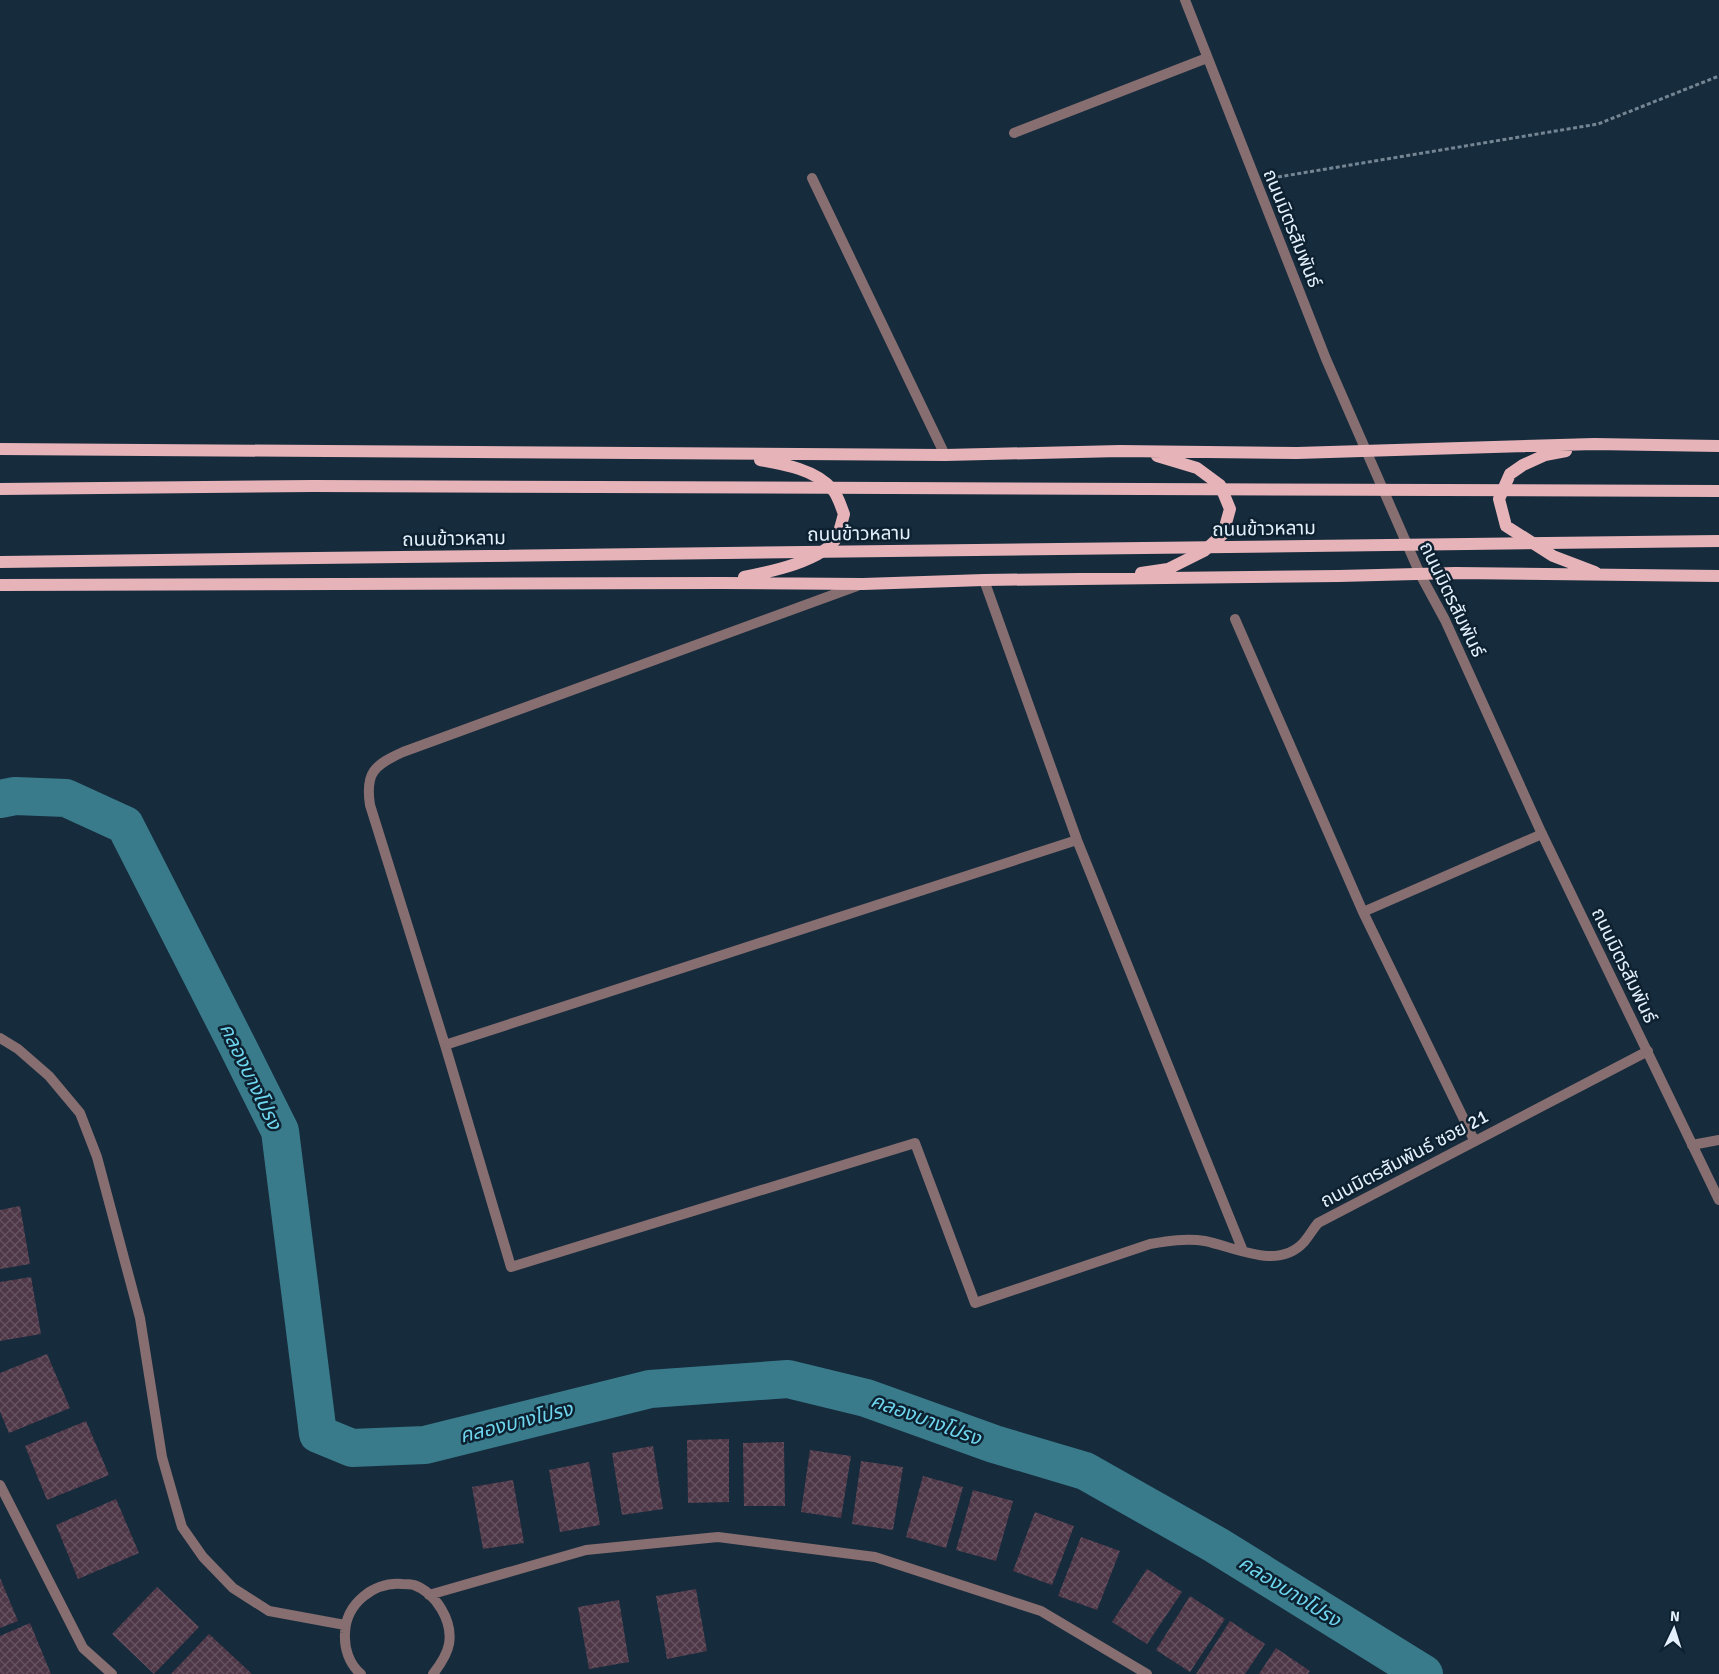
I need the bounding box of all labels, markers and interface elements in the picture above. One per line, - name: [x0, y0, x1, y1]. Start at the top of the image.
- street label: ถนนมิตรสัมพันธ์: [1257, 166, 1327, 291]
- street label: ถนนข้าวหลาม: [1212, 516, 1316, 542]
- street label: ถนนข้าวหลาม: [807, 521, 911, 547]
- street label: ถนนข้าวหลาม: [402, 526, 506, 552]
- street label: ถนนมิตรสัมพันธ์: [1414, 538, 1491, 661]
- street label: ถนนมิตรสัมพันธ์: [1586, 904, 1663, 1027]
- water label: คลองบางโปรง: [214, 1019, 288, 1135]
- street label: ถนนมิตรสัมพันธ์ ซอย 21: [1316, 1104, 1493, 1213]
- water label: คลองบางโปรง: [867, 1388, 986, 1451]
- water label: คลองบางโปรง: [457, 1396, 576, 1449]
- water label: คลองบางโปรง: [1234, 1550, 1346, 1633]
- north arrow: [1649, 1604, 1699, 1654]
- text: N: [1669, 1608, 1680, 1625]

